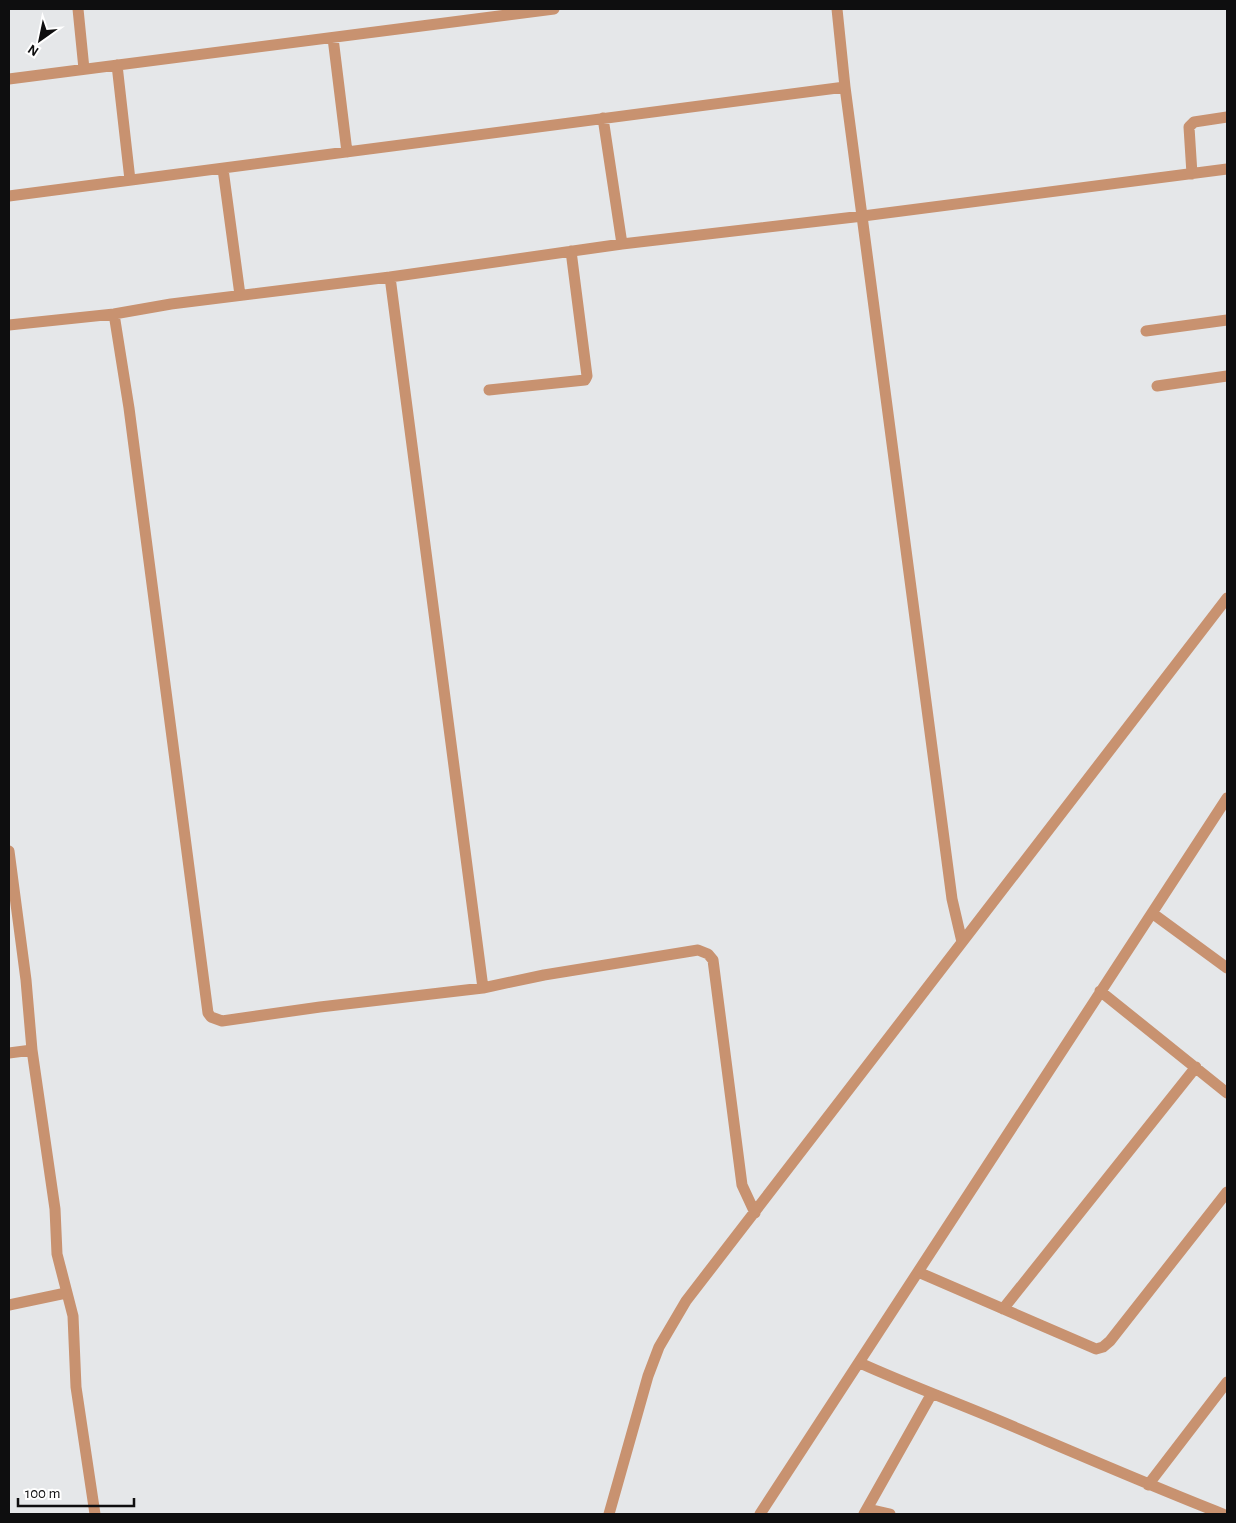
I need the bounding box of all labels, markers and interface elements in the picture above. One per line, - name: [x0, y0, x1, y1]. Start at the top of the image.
- north arrow: [15, 15, 65, 65]
- text: N: [26, 42, 41, 59]
- scale bar: [18, 1476, 134, 1508]
- text: 100 m: [25, 1486, 60, 1501]

